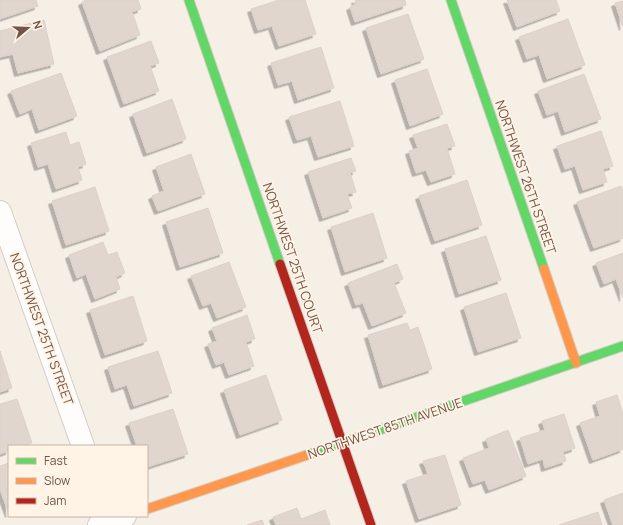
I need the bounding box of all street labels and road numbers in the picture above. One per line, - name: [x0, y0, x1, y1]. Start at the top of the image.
- street label: NORTHWEST 26TH STREET: [491, 98, 561, 257]
- street label: NORTHWEST 25TH COURT: [259, 180, 327, 336]
- street label: NORTHWEST 25TH STREET: [6, 250, 78, 408]
- street label: NORTHWEST 85TH AVENUE: [305, 393, 465, 463]

